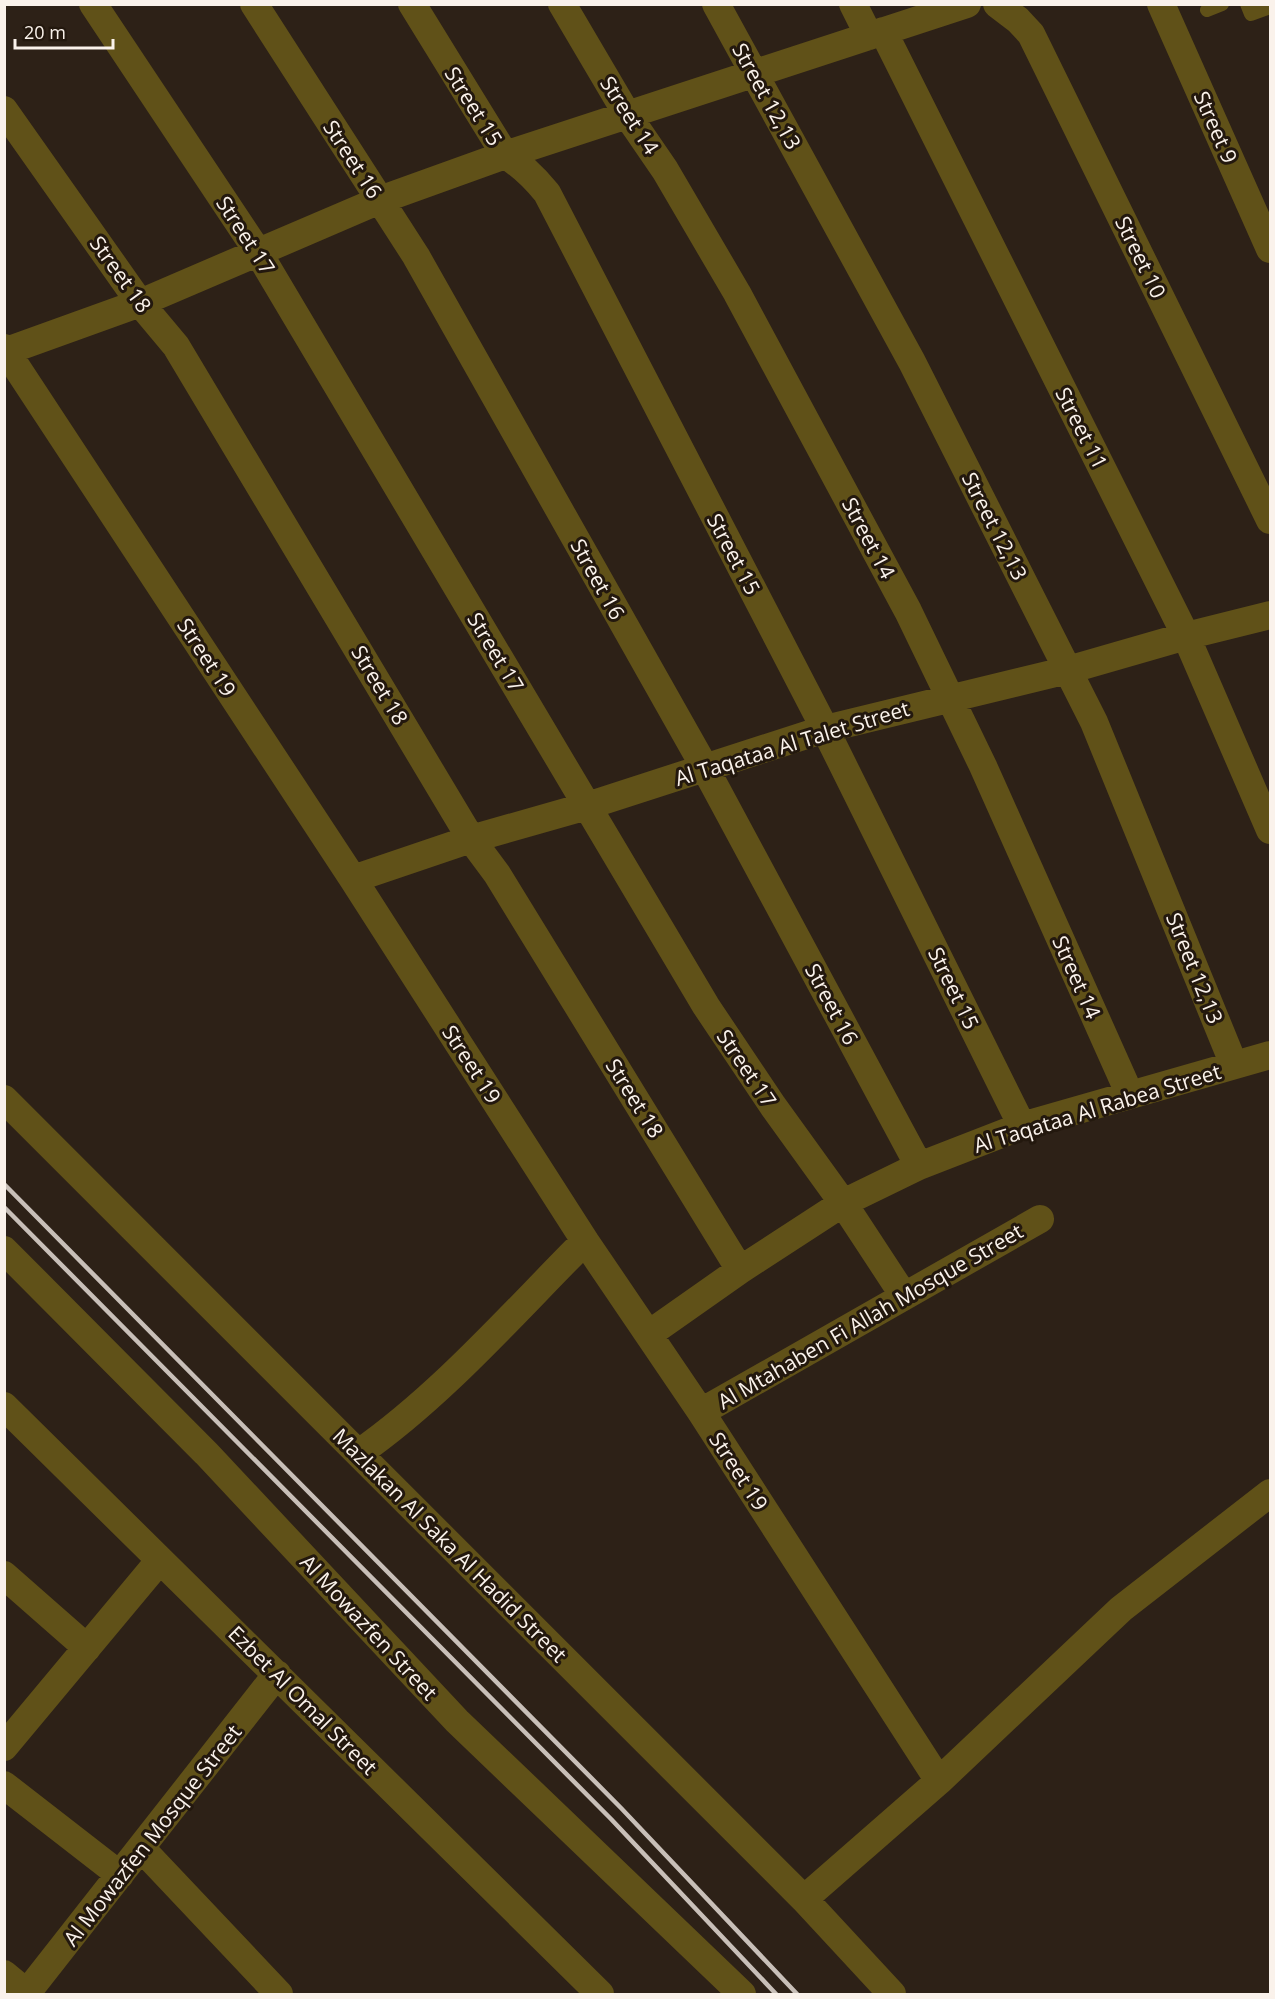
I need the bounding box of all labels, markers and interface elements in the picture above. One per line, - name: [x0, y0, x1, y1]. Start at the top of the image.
- scale bar: [15, 12, 112, 50]
- text: 20 m: [24, 20, 66, 44]
- street label: Street 12,13: [726, 38, 808, 154]
- street label: Street 15: [439, 61, 509, 151]
- street label: Street 14: [594, 70, 666, 160]
- street label: Street 9: [1188, 87, 1244, 167]
- street label: Street 16: [317, 114, 389, 204]
- street label: Street 17: [210, 190, 282, 280]
- street label: Street 10: [1109, 211, 1173, 303]
- street label: Street 18: [84, 230, 158, 318]
- street label: Street 11: [1050, 382, 1114, 474]
- street label: Street 12,13: [956, 467, 1034, 585]
- street label: Street 14: [836, 493, 902, 583]
- street label: Street 15: [701, 509, 767, 599]
- street label: Street 16: [564, 534, 632, 624]
- street label: Street 17: [461, 607, 531, 697]
- street label: Street 19: [171, 612, 243, 702]
- street label: Street 18: [345, 640, 415, 730]
- street label: Al Taqataa Al Talet Street: [671, 694, 913, 792]
- street label: Street 12,13: [1160, 908, 1230, 1028]
- street label: Street 14: [1046, 931, 1108, 1023]
- street label: Street 15: [922, 942, 986, 1034]
- street label: Street 16: [799, 959, 865, 1049]
- street label: Street 19: [436, 1019, 508, 1109]
- street label: Street 17: [711, 1024, 783, 1112]
- street label: Street 18: [600, 1053, 670, 1143]
- street label: Al Taqataa Al Rabea Street: [970, 1057, 1224, 1159]
- street label: Al Mtahaben Fi Allah Mosque Street: [712, 1217, 1028, 1415]
- street label: Mazlakan Al Saka Al Hadid Street: [327, 1422, 573, 1668]
- street label: Street 19: [703, 1426, 775, 1516]
- street label: Al Mowazfen Street: [294, 1548, 444, 1706]
- street label: Ezbet Al Omal Street: [222, 1619, 384, 1781]
- street label: Al Mowazfen Mosque Street: [57, 1719, 247, 1951]

